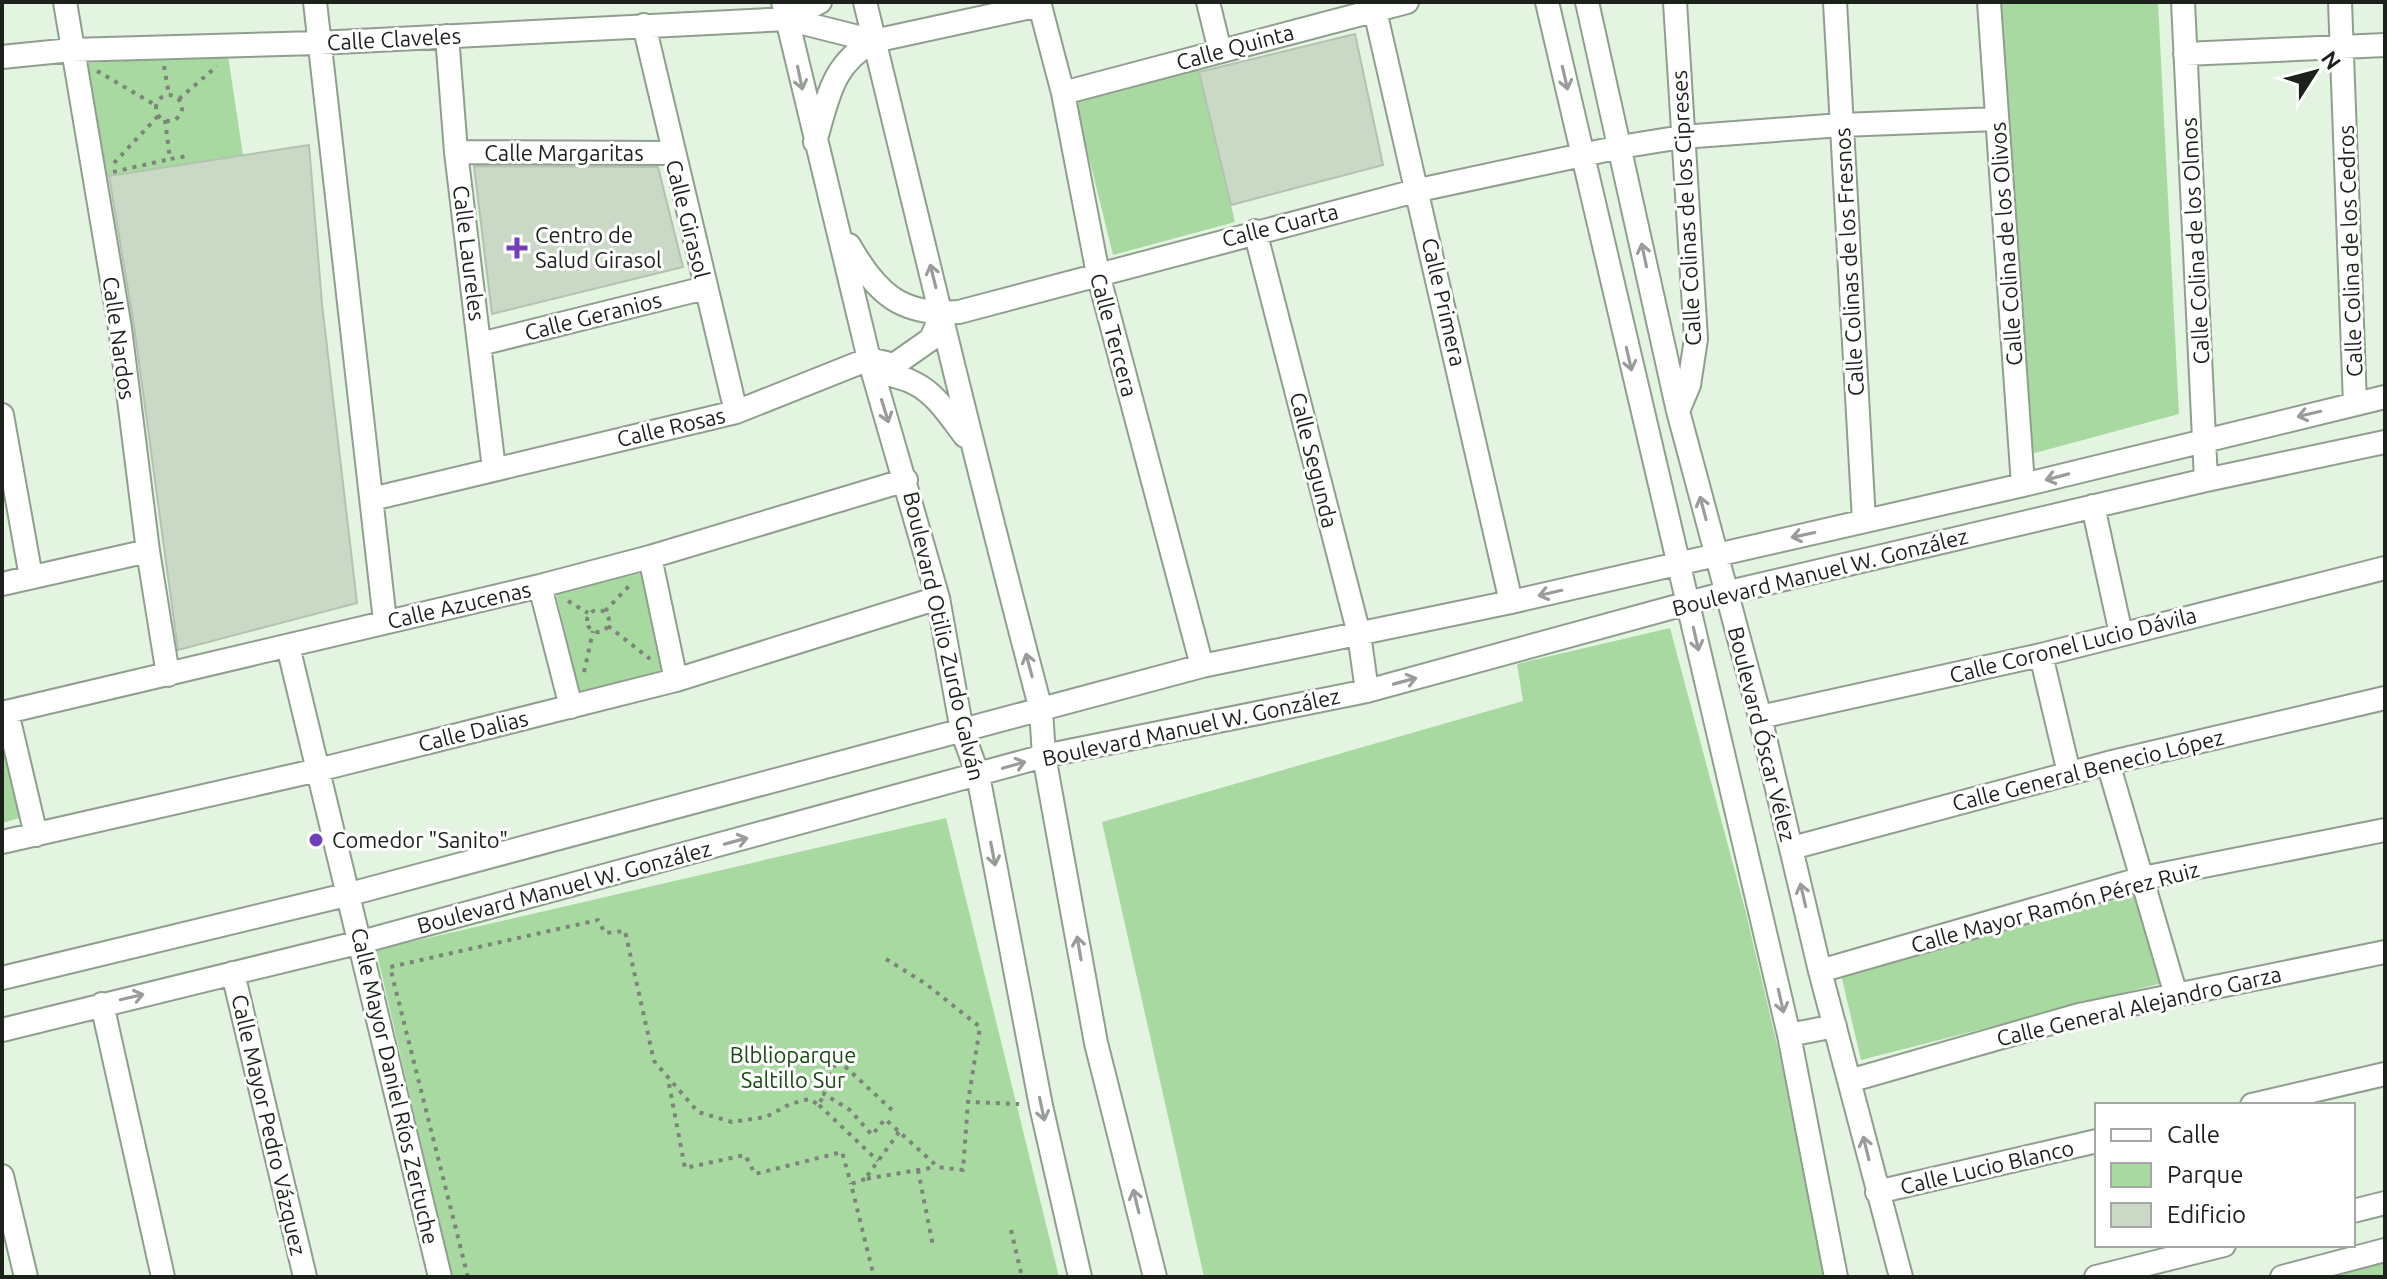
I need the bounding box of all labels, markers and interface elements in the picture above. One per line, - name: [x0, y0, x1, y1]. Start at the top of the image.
- street label: Calle Quinta: [1173, 19, 1297, 74]
- street label: Calle Claveles: [326, 23, 462, 55]
- north arrow: [2275, 32, 2355, 112]
- text: N: [2317, 46, 2347, 74]
- one-way arrow: [793, 65, 808, 90]
- one-way arrow: [1558, 65, 1573, 90]
- street label: Calle Colinas de los Cipreses: [1666, 70, 1705, 347]
- street label: Calle Colina de los Olmos: [2176, 117, 2213, 365]
- street label: Calle Colina de los Olivos: [1985, 121, 2026, 367]
- street label: Calle Colina de los Cedros: [2333, 124, 2366, 378]
- street label: Calle Colinas de los Fresnos: [1829, 127, 1868, 397]
- street label: Calle Margaritas: [484, 140, 644, 165]
- street label: Calle Girasol: [662, 157, 715, 281]
- street label: Calle Laureles: [449, 184, 490, 322]
- street label: Calle Cuarta: [1219, 198, 1341, 251]
- place label: Centro de Salud Girasol: [535, 222, 662, 272]
- street label: Calle Primera: [1418, 235, 1471, 369]
- marker: Centro de Salud Girasol: [506, 237, 528, 259]
- one-way arrow: [1636, 243, 1651, 268]
- one-way arrow: [925, 264, 940, 290]
- street label: Calle Tercera: [1086, 270, 1143, 399]
- street label: Calle Nardos: [98, 275, 141, 401]
- street label: Calle Geranios: [522, 286, 664, 345]
- one-way arrow: [1623, 345, 1638, 371]
- street label: Calle Segunda: [1286, 389, 1343, 530]
- one-way arrow: [878, 398, 893, 424]
- street label: Calle Rosas: [614, 402, 728, 451]
- one-way arrow: [2297, 408, 2322, 423]
- one-way arrow: [2044, 470, 2070, 485]
- street label: Boulevard Otilio Zurdo Galván: [899, 489, 990, 783]
- one-way arrow: [1694, 496, 1709, 522]
- street label: Boulevard Manuel W. González: [1670, 523, 1970, 620]
- one-way arrow: [1791, 528, 1816, 543]
- street label: Calle Azucenas: [385, 576, 533, 633]
- one-way arrow: [1537, 586, 1563, 601]
- street label: Calle Coronel Lucio Dávila: [1947, 602, 2199, 687]
- street label: Boulevard Óscar Vélez: [1724, 624, 1802, 844]
- one-way arrow: [1689, 625, 1704, 651]
- one-way arrow: [1021, 652, 1036, 678]
- one-way arrow: [1391, 672, 1417, 687]
- street label: Boulevard Manuel W. González: [1040, 683, 1342, 770]
- street label: Calle Dalias: [415, 705, 530, 756]
- street label: Calle General Benecio López: [1950, 724, 2226, 815]
- one-way arrow: [1000, 756, 1026, 771]
- place label: Comedor "Sanito": [332, 827, 508, 852]
- marker: Comedor "Sanito": [307, 831, 325, 849]
- one-way arrow: [722, 832, 748, 847]
- street label: Boulevard Manuel W. González: [414, 835, 714, 938]
- one-way arrow: [986, 840, 1001, 866]
- street label: Calle Mayor Ramón Pérez Ruiz: [1908, 856, 2202, 957]
- one-way arrow: [1795, 883, 1810, 909]
- street label: Calle Mayor Daniel Ríos Zertuche: [347, 925, 444, 1247]
- one-way arrow: [1070, 936, 1085, 961]
- street label: Calle General Alejandro Garza: [1994, 961, 2284, 1050]
- one-way arrow: [1775, 988, 1790, 1013]
- one-way arrow: [119, 989, 144, 1004]
- street label: Calle Mayor Pedro Vázquez: [227, 992, 312, 1258]
- park label: Blblioparque Saltillo Sur: [730, 1042, 856, 1092]
- one-way arrow: [1035, 1096, 1050, 1121]
- legend: [2095, 1103, 2355, 1247]
- text: Calle: [2167, 1121, 2220, 1148]
- street label: Calle Lucio Blanco: [1898, 1134, 2076, 1199]
- one-way arrow: [1858, 1135, 1873, 1161]
- text: Parque: [2167, 1161, 2244, 1188]
- one-way arrow: [1127, 1189, 1142, 1215]
- text: Edificio: [2167, 1201, 2246, 1228]

